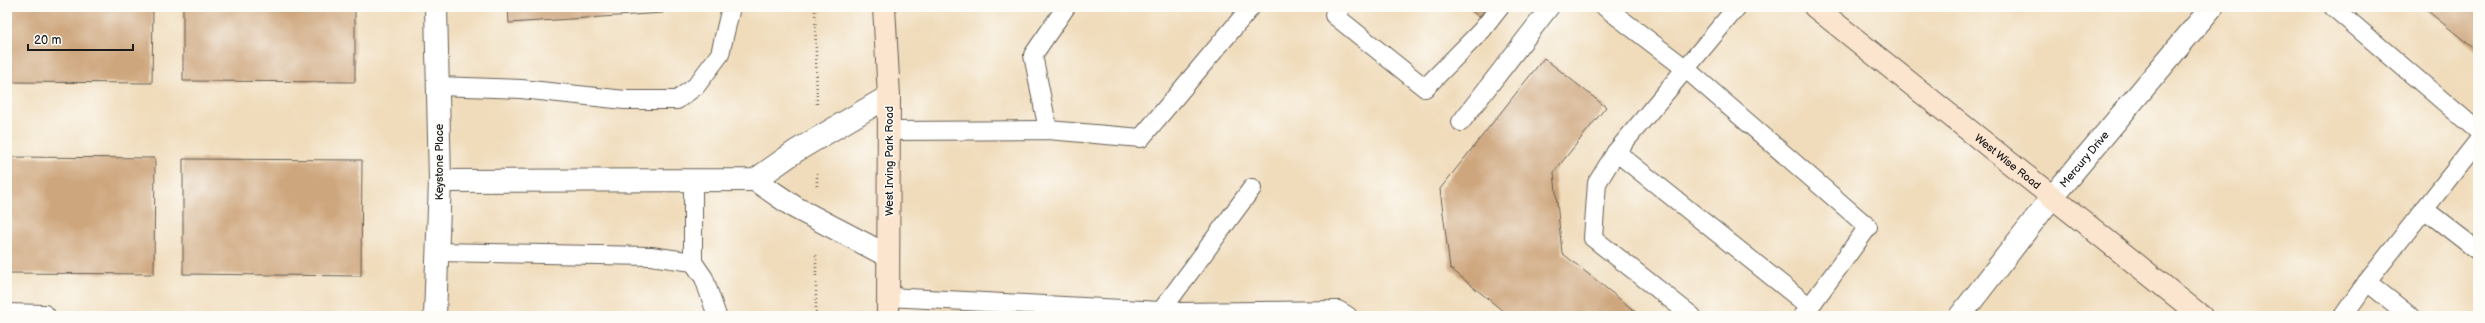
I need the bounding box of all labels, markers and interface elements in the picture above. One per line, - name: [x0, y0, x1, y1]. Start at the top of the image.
- scale bar: [28, 26, 133, 52]
- text: 20 m: [34, 33, 61, 48]
- street label: West Irving Park Road: [883, 106, 896, 216]
- street label: Keystone Place: [433, 123, 446, 200]
- street label: Mercury Drive: [2057, 128, 2112, 190]
- street label: West Wise Road: [1972, 131, 2043, 192]

